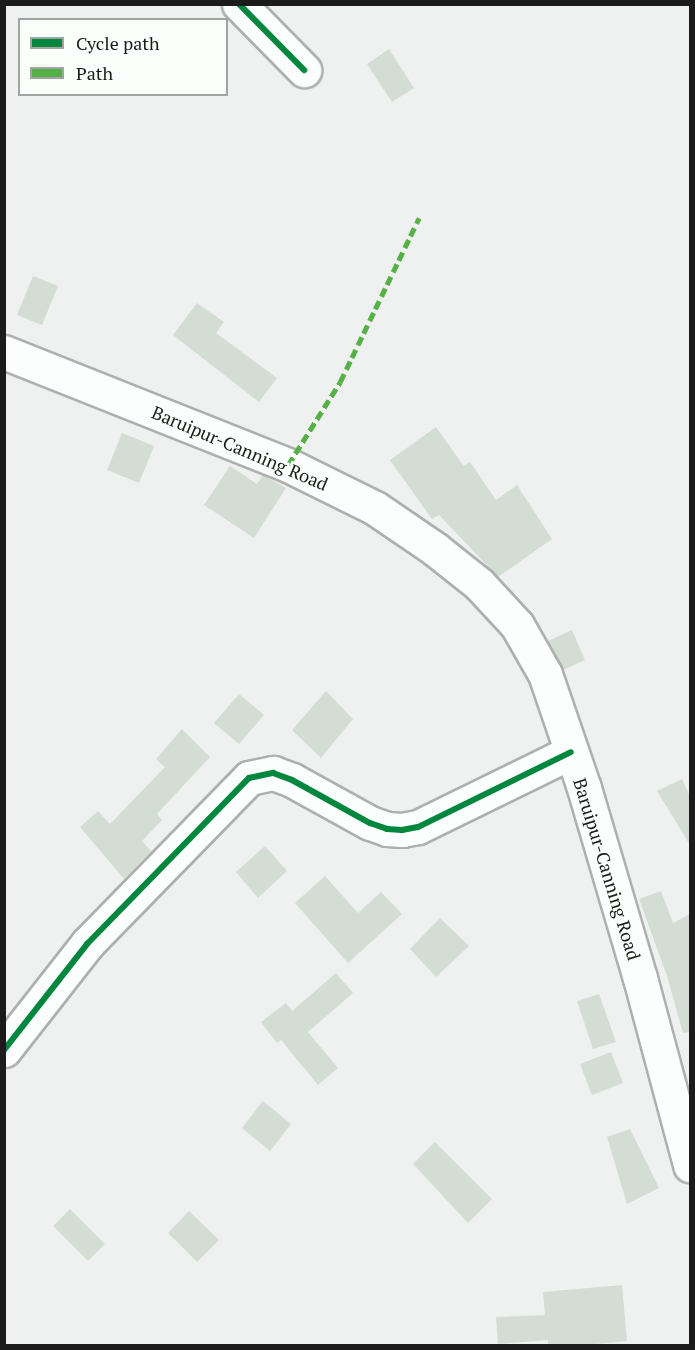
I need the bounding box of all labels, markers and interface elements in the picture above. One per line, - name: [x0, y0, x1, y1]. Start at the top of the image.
- legend: [18, 18, 228, 96]
- text: Cycle path: [76, 31, 160, 55]
- text: Path: [76, 61, 113, 85]
- street label: Baruipur-Canning Road: [149, 401, 331, 495]
- street label: Baruipur-Canning Road: [569, 775, 645, 963]

